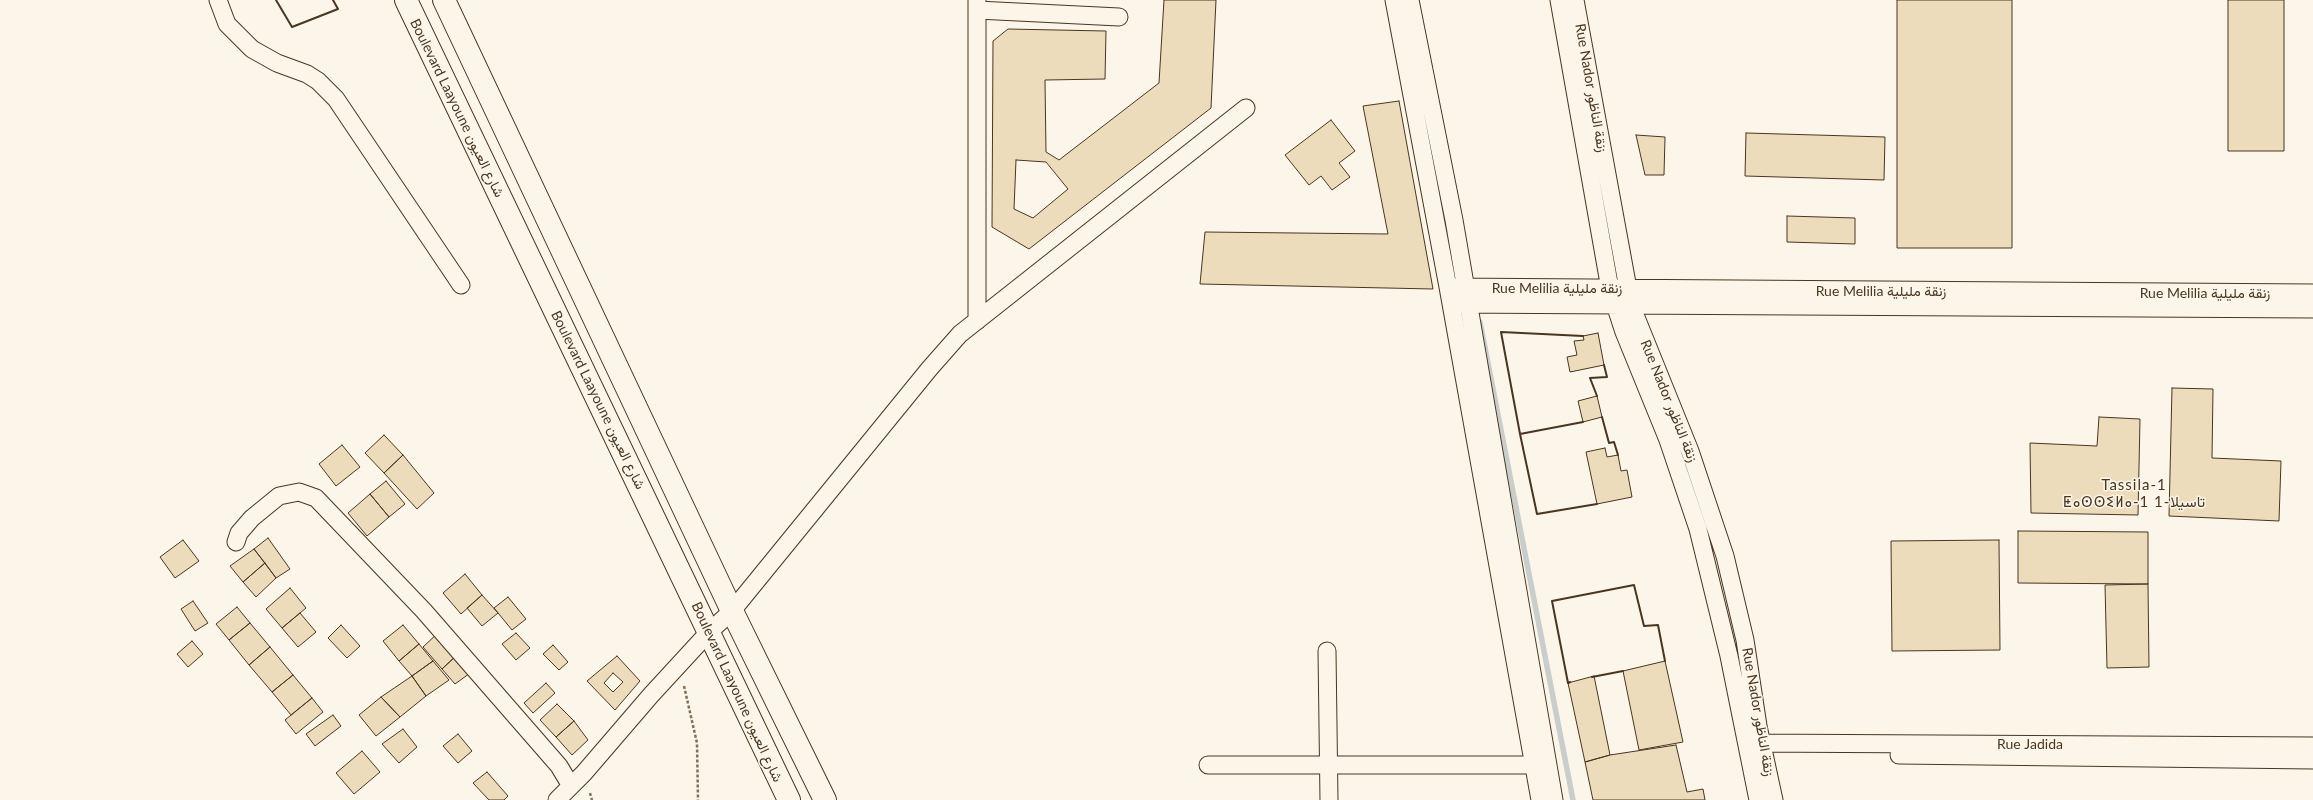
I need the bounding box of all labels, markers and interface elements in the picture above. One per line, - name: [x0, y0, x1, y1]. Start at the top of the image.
- street label: Boulevard Laayoune شارع العيون: [406, 16, 508, 200]
- street label: Rue Nador زنقة الناظور: [1571, 22, 1611, 154]
- street label: Rue Melilia زنقة مليلية: [1492, 280, 1622, 296]
- street label: Rue Melilia زنقة مليلية: [1816, 283, 1946, 299]
- street label: Rue Melilia زنقة مليلية: [2140, 285, 2270, 301]
- street label: Boulevard Laayoune شارع العيون: [547, 308, 649, 492]
- street label: Rue Nador زنقة الناظور: [1637, 337, 1701, 465]
- district label: Tassila-1 ⵟⴰⵙⵙⵉⵍⴰ-1 1-تاسيلا: [2069, 476, 2199, 511]
- street label: Boulevard Laayoune شارع العيون: [688, 599, 786, 785]
- street label: Rue Nador زنقة الناظور: [1738, 646, 1778, 778]
- street label: Rue Jadida: [1997, 736, 2063, 752]

